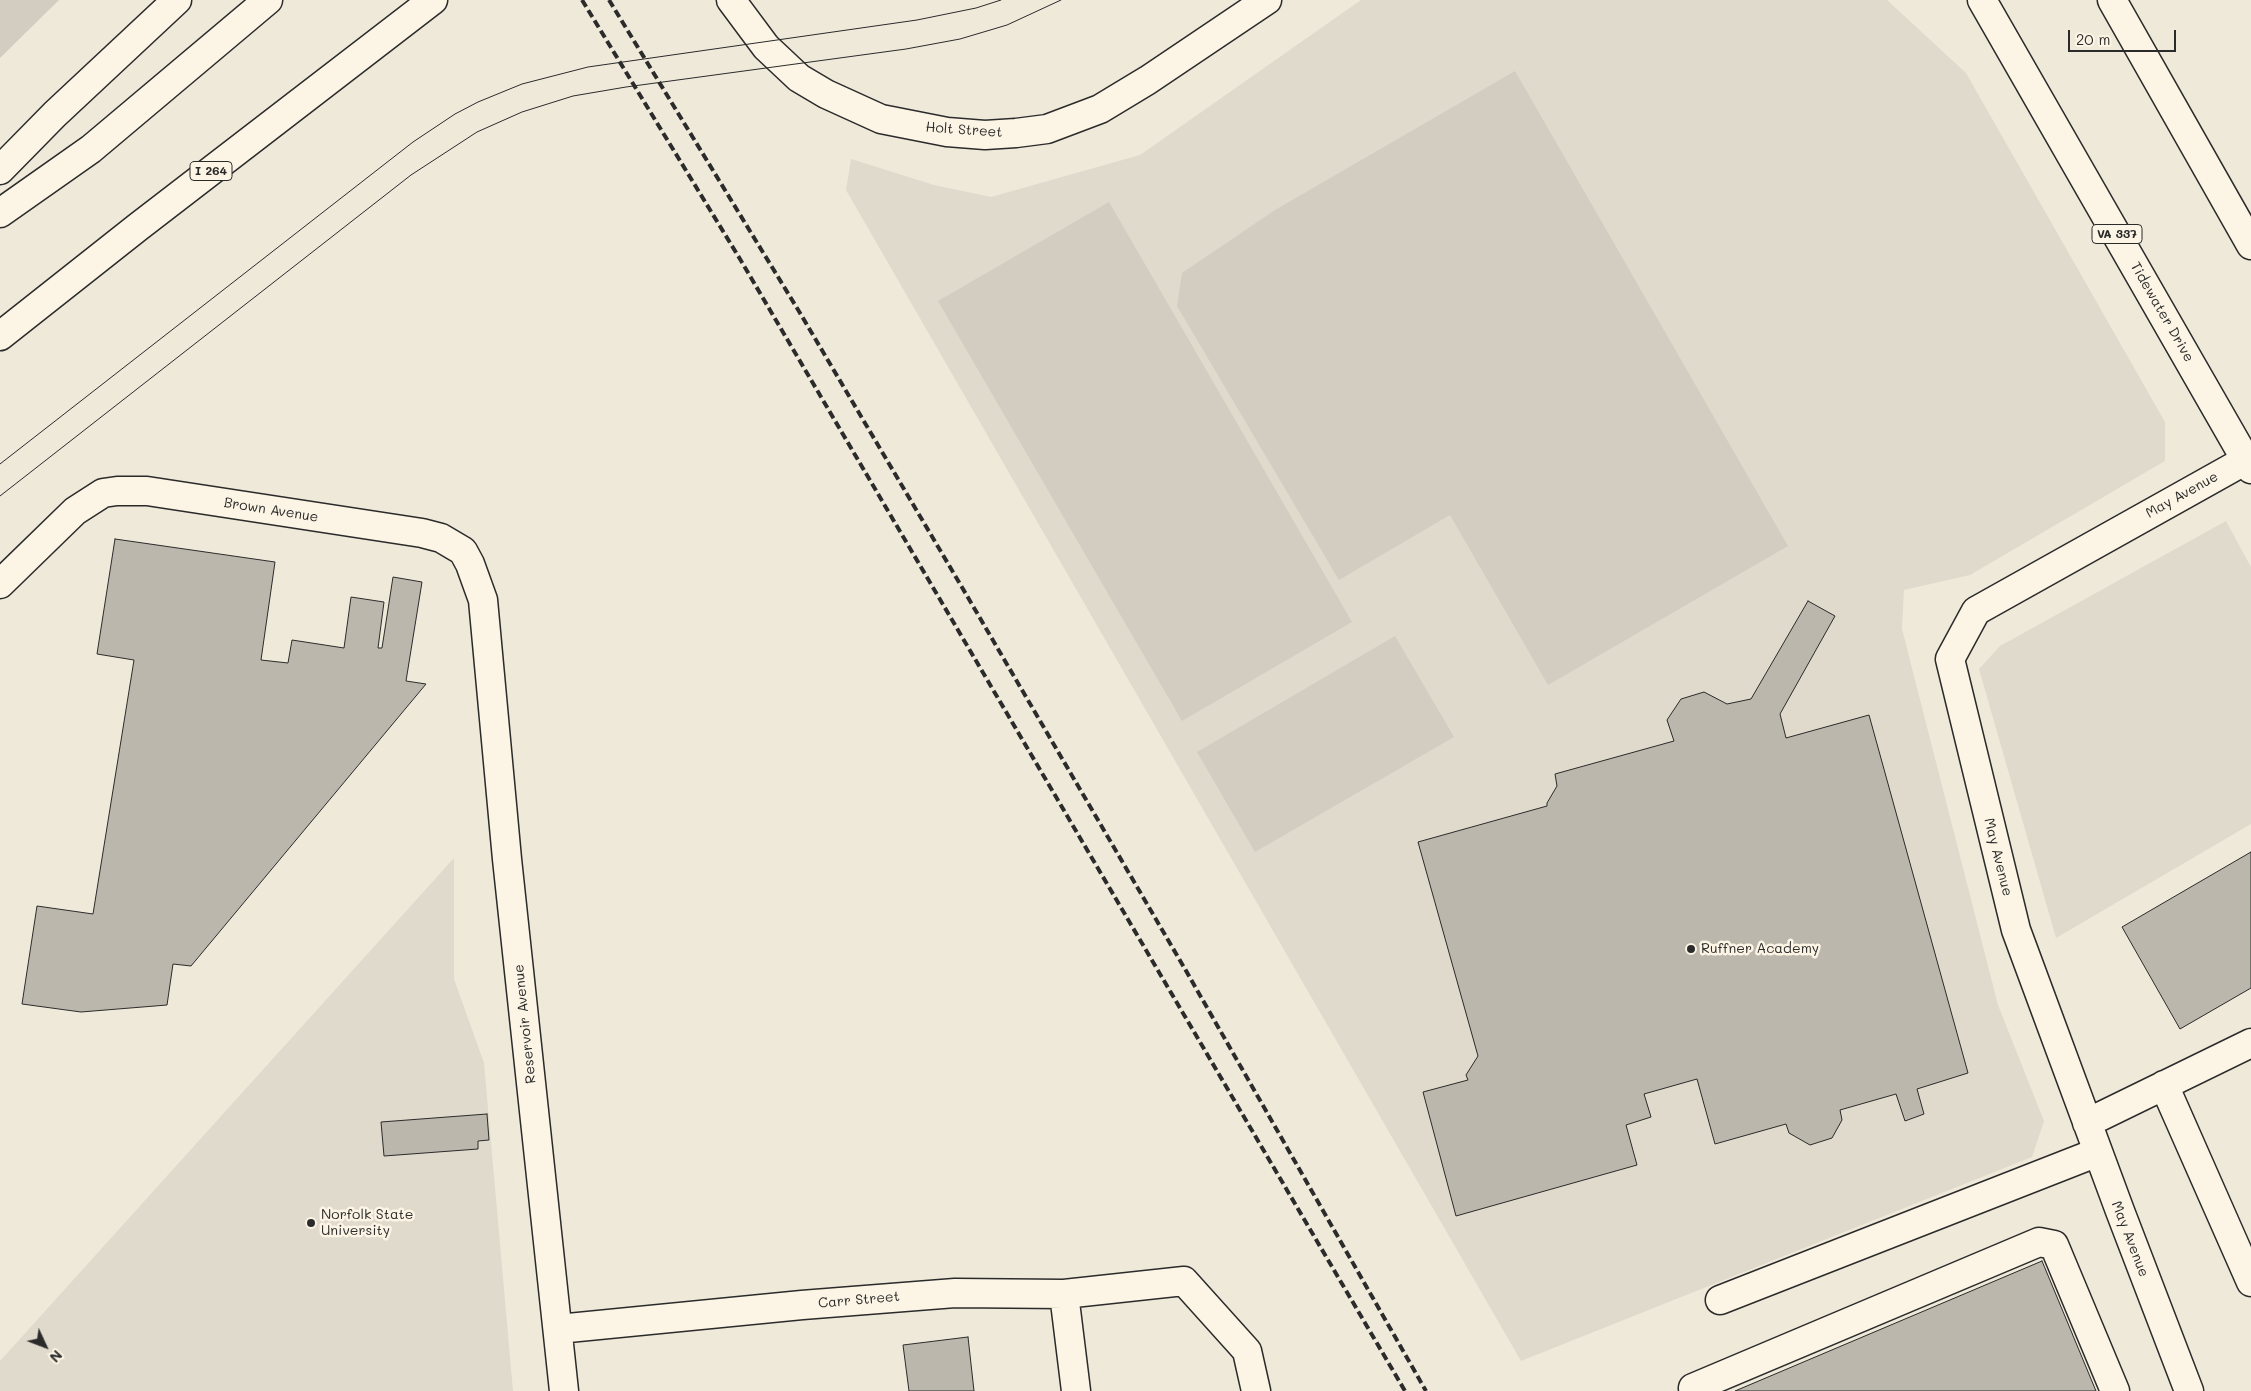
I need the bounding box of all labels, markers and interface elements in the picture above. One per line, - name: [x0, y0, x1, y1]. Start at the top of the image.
- scale bar: [2071, 20, 2178, 52]
- text: 20 m: [2076, 29, 2110, 49]
- street label: Holt Street: [925, 119, 1003, 141]
- road number: I 264: [190, 162, 232, 180]
- road number: VA 337: [2092, 224, 2142, 243]
- street label: Tidewater Drive: [2127, 259, 2197, 365]
- street label: May Avenue: [2143, 468, 2221, 522]
- street label: Brown Avenue: [222, 494, 320, 526]
- street label: May Avenue: [1980, 816, 2016, 898]
- place label: Ruffner Academy: [1701, 941, 1819, 957]
- marker: Ruffner Academy: [1685, 943, 1697, 955]
- street label: Reservoir Avenue: [510, 963, 540, 1085]
- street label: May Avenue: [2108, 1199, 2152, 1279]
- place label: Norfolk State University: [321, 1207, 413, 1240]
- marker: Norfolk State University: [305, 1217, 317, 1229]
- street label: Carr Street: [818, 1288, 900, 1312]
- north arrow: [20, 1321, 70, 1371]
- text: N: [46, 1346, 67, 1367]

